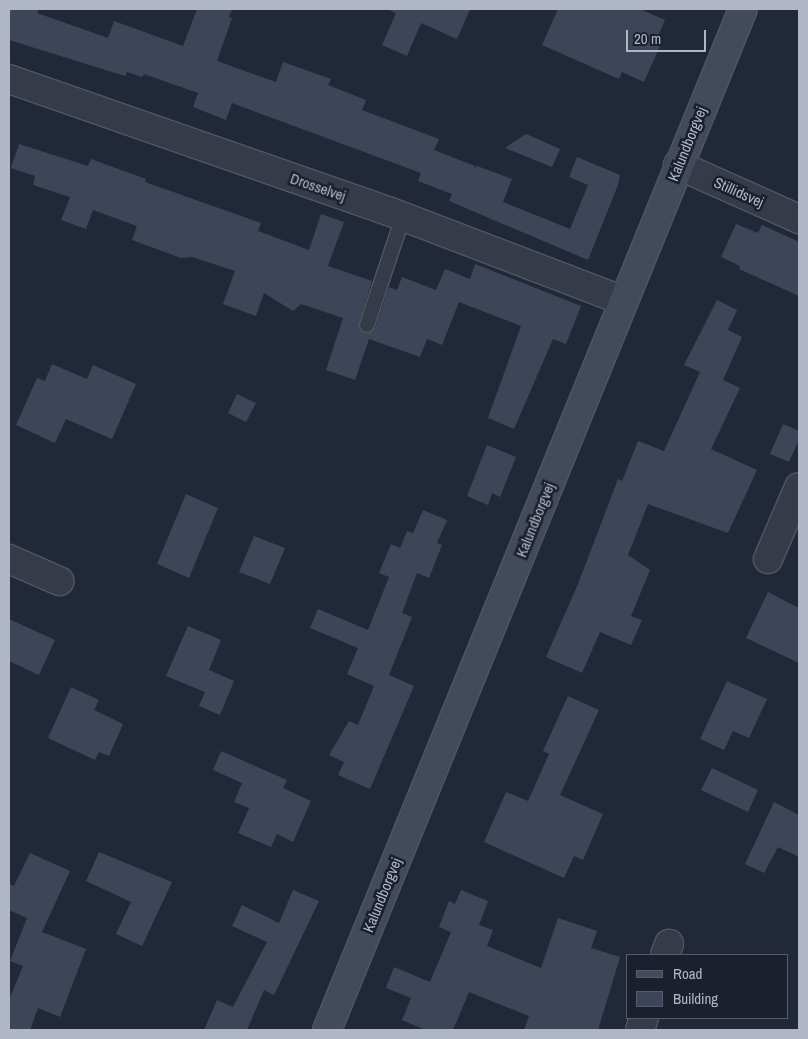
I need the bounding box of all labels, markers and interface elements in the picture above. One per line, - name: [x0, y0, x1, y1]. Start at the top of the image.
- scale bar: [628, 20, 708, 52]
- text: 20 m: [634, 28, 661, 49]
- street label: Kalundborgvej: [664, 104, 710, 184]
- street label: Drosselvej: [288, 169, 348, 205]
- street label: Stillidsvej: [711, 173, 767, 211]
- street label: Kalundborgvej: [512, 480, 558, 560]
- street label: Kalundborgvej: [359, 855, 405, 935]
- legend: [626, 954, 788, 1019]
- text: Road: [673, 963, 702, 984]
- text: Building: [673, 988, 718, 1009]

